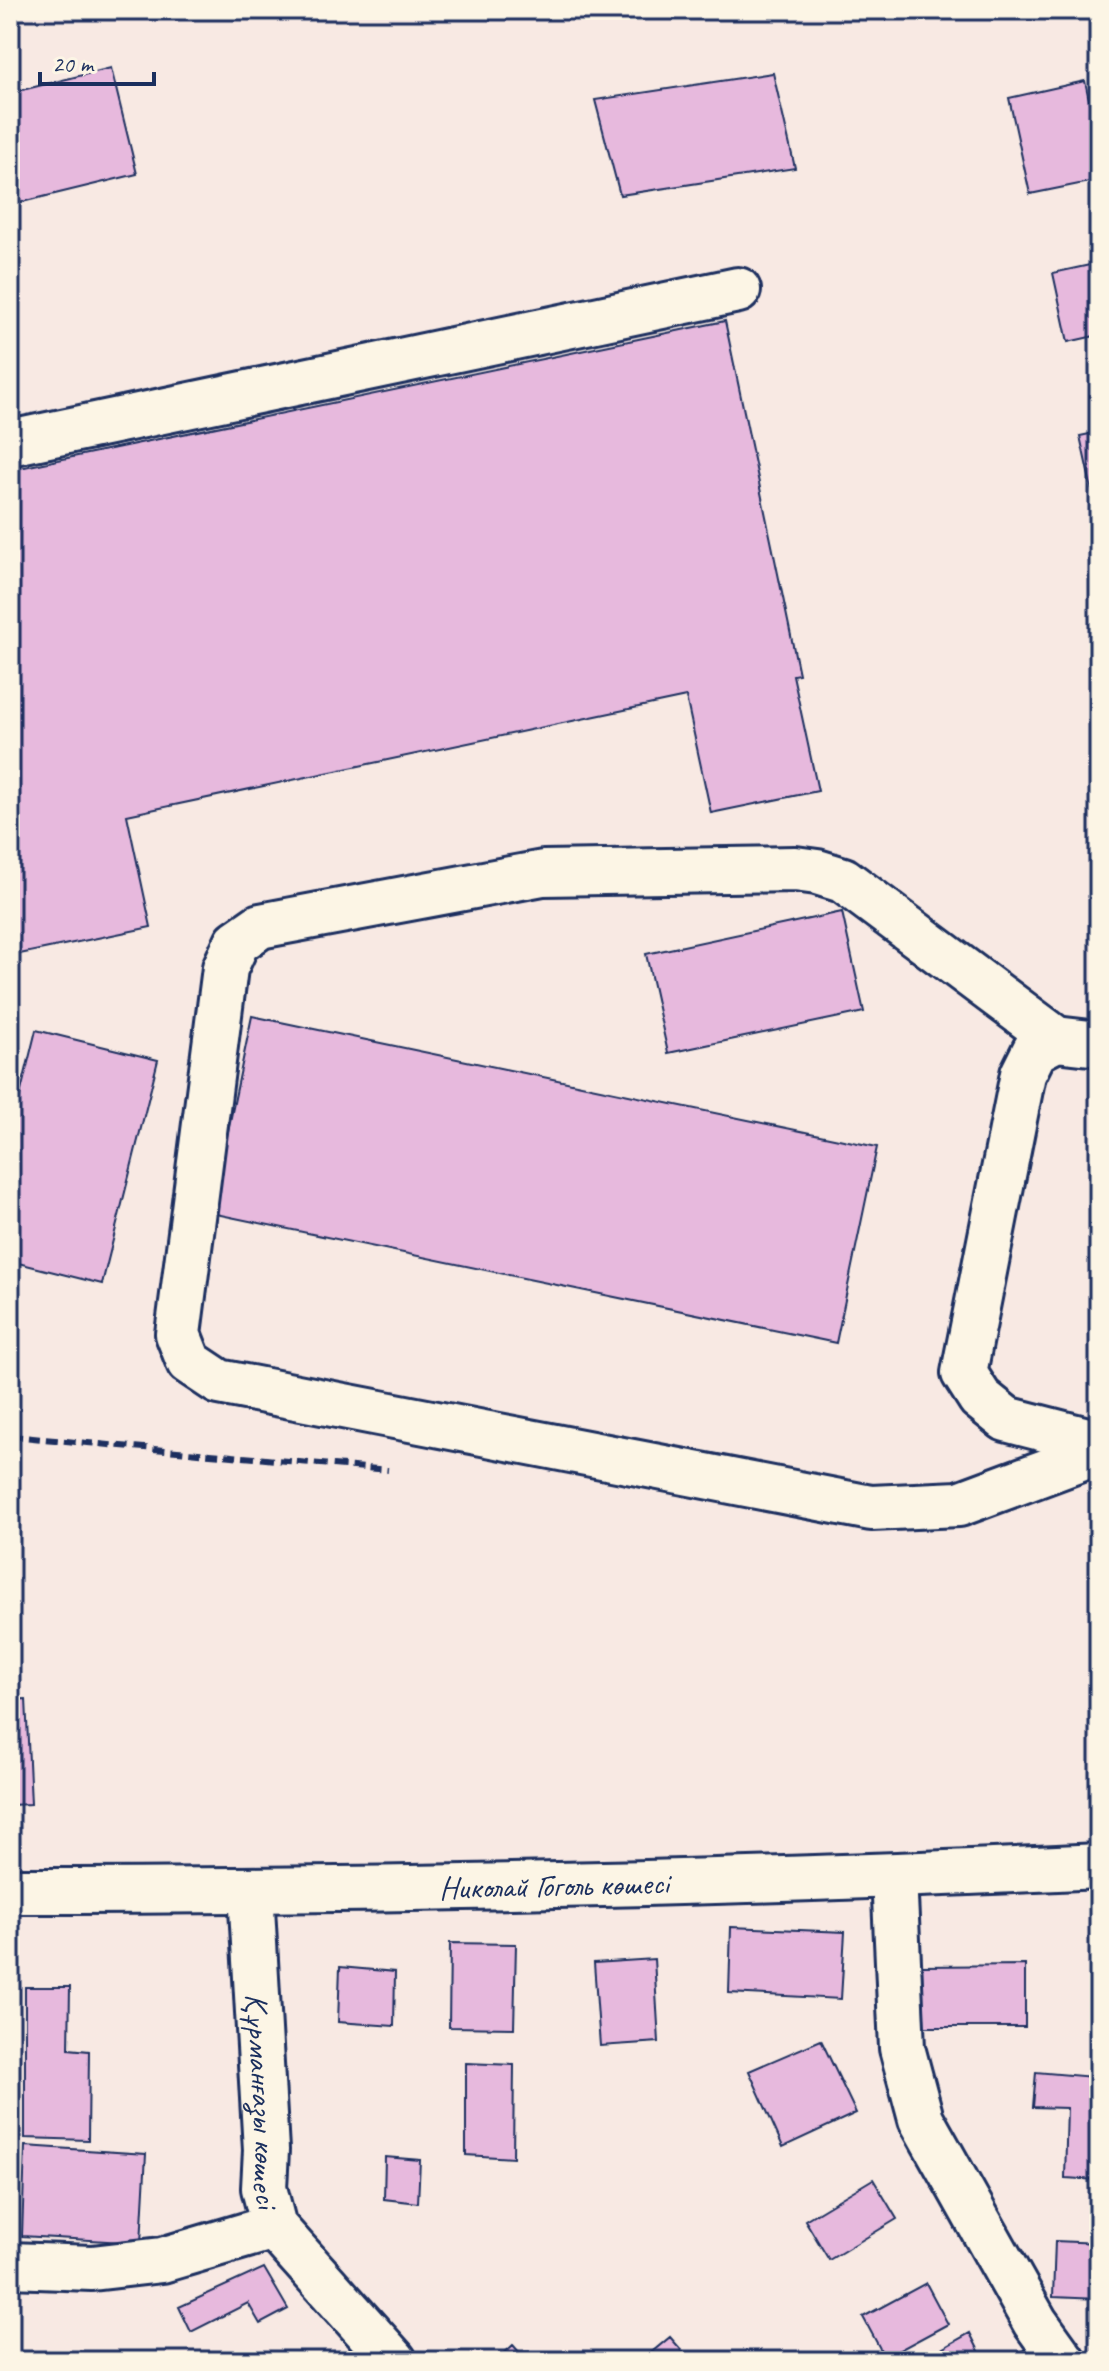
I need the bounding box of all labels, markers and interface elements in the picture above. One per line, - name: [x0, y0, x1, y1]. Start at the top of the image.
- scale bar: [40, 36, 154, 86]
- text: 20 m: [52, 49, 95, 79]
- street label: Николай Гоголь көшесі: [439, 1862, 673, 1908]
- street label: Құрманғазы көшесі: [236, 1992, 289, 2217]

